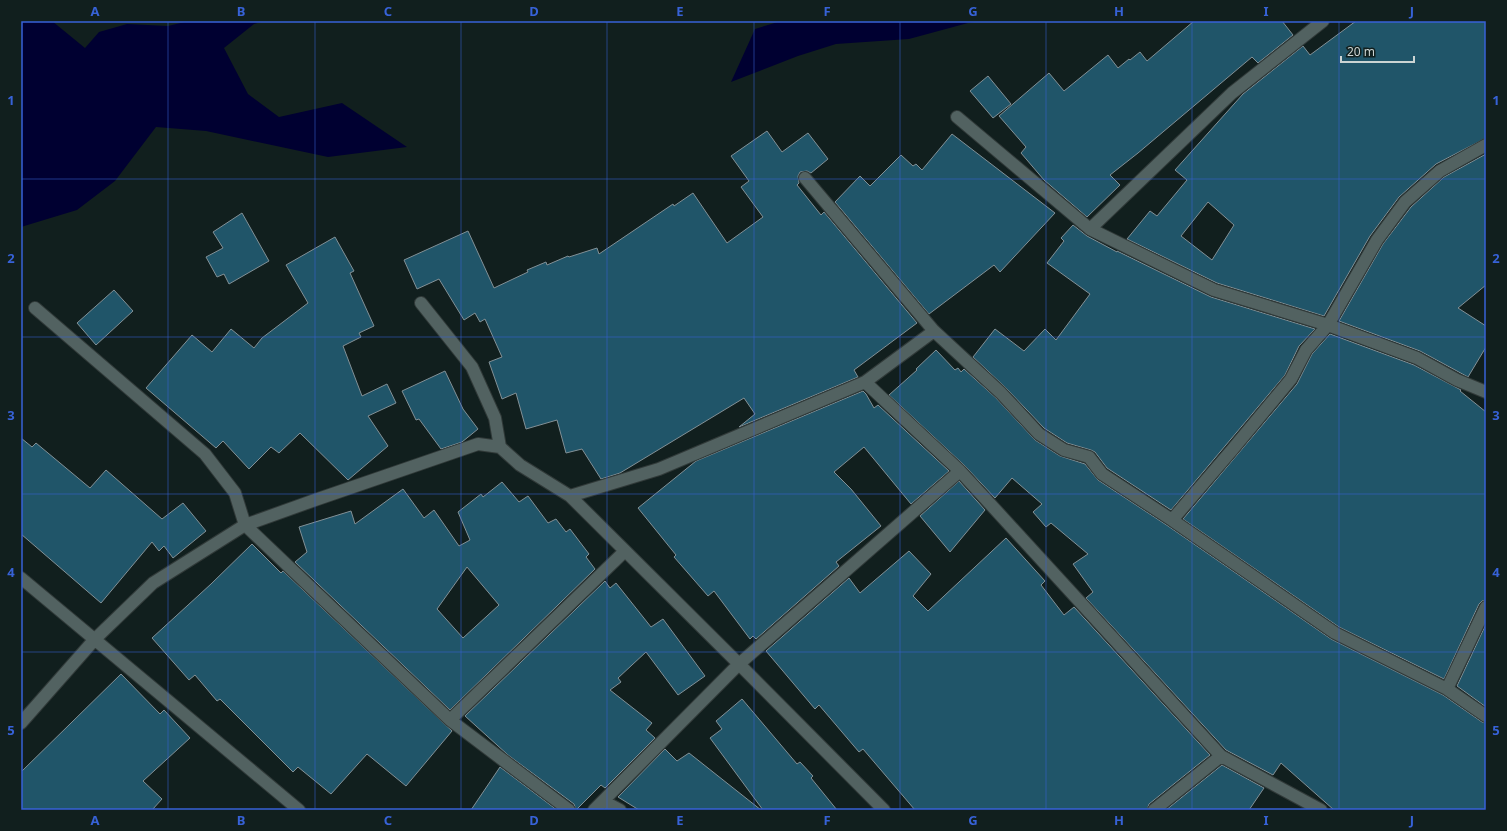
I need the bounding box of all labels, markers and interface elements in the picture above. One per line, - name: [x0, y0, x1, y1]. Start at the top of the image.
- text: A: [91, 2, 100, 20]
- text: B: [237, 2, 245, 20]
- text: C: [384, 2, 392, 20]
- text: D: [529, 2, 539, 20]
- text: E: [676, 2, 684, 20]
- text: F: [823, 2, 831, 20]
- text: G: [968, 2, 978, 20]
- text: H: [1114, 2, 1124, 20]
- text: I: [1263, 2, 1269, 20]
- text: J: [1409, 2, 1414, 20]
- scale bar: [1341, 38, 1414, 64]
- text: 20 m: [1347, 43, 1375, 60]
- text: 1: [7, 91, 15, 109]
- text: 1: [1492, 91, 1500, 109]
- text: 2: [7, 249, 15, 267]
- text: 2: [1492, 249, 1500, 267]
- text: 3: [7, 406, 15, 424]
- text: 3: [1492, 406, 1500, 424]
- text: 4: [7, 563, 15, 581]
- text: 4: [1492, 563, 1500, 581]
- text: 5: [7, 721, 15, 739]
- text: 5: [1492, 721, 1500, 739]
- text: A: [91, 811, 100, 829]
- text: B: [237, 811, 245, 829]
- text: C: [384, 811, 392, 829]
- text: D: [529, 811, 539, 829]
- text: E: [676, 811, 684, 829]
- text: F: [823, 811, 831, 829]
- text: G: [968, 811, 978, 829]
- text: H: [1114, 811, 1124, 829]
- text: I: [1263, 811, 1269, 829]
- text: J: [1409, 811, 1414, 829]

